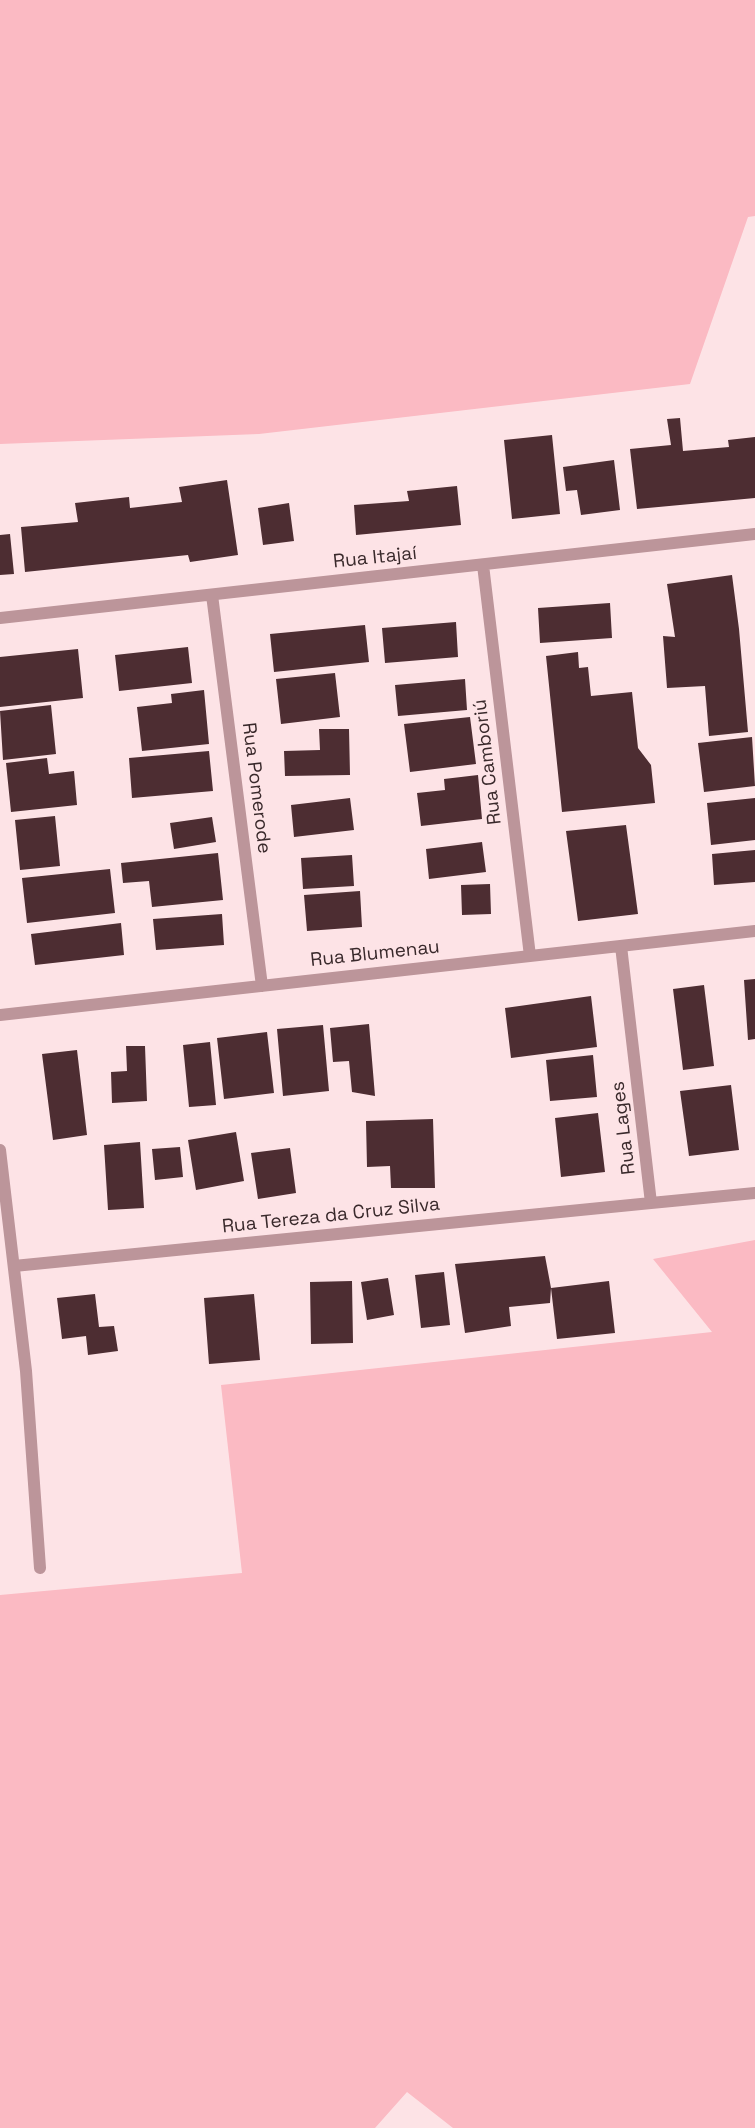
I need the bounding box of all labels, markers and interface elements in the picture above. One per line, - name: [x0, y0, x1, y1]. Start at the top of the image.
- street label: Rua Itajaí: [332, 542, 418, 574]
- street label: Rua Camboriú: [469, 698, 507, 826]
- street label: Rua Pomerode: [237, 721, 275, 855]
- street label: Rua Blumenau: [309, 936, 441, 972]
- street label: Rua Lages: [607, 1080, 641, 1176]
- street label: Rua Tereza da Cruz Silva: [221, 1193, 441, 1239]

